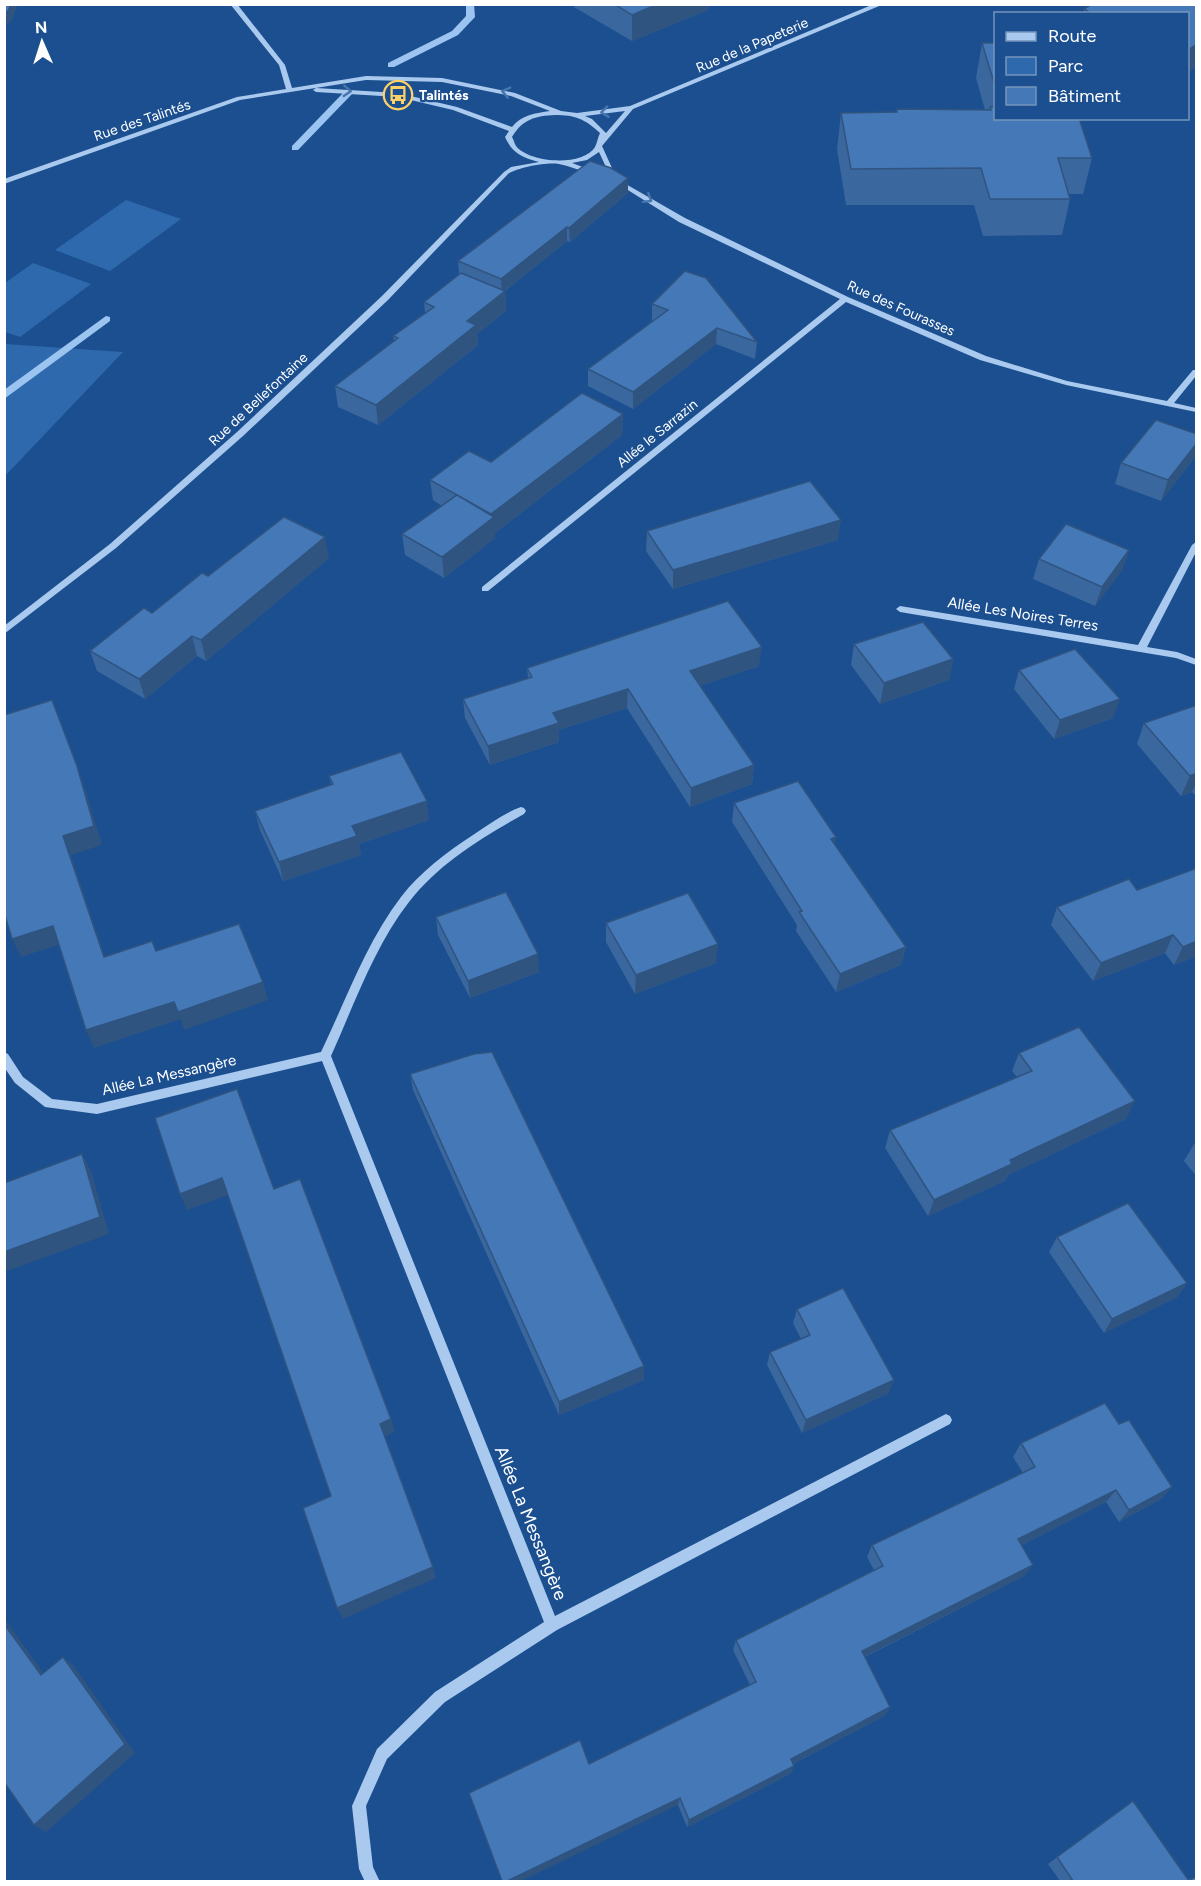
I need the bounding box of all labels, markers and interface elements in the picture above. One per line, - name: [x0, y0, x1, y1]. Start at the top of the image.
- north arrow: [12, 12, 72, 72]
- legend: [994, 12, 1189, 120]
- street label: Rue de la Papeterie: [694, 14, 811, 77]
- text: N: [35, 18, 48, 37]
- text: Route: [1048, 25, 1097, 47]
- text: Parc: [1048, 55, 1084, 77]
- bus stop icon: Talintés: [382, 79, 414, 111]
- one-way arrow: [343, 84, 352, 97]
- text: Bâtiment: [1048, 85, 1121, 107]
- place label: Talintés: [419, 87, 469, 104]
- one-way arrow: [501, 87, 511, 100]
- street label: Rue des Talintés: [92, 96, 193, 145]
- one-way arrow: [600, 105, 609, 118]
- one-way arrow: [642, 192, 652, 204]
- street label: Rue des Fourasses: [844, 277, 957, 340]
- street label: Rue de Bellefontaine: [205, 349, 312, 450]
- street label: Allée le Sarrazin: [614, 396, 701, 471]
- street label: Allée Les Noires Terres: [946, 593, 1100, 635]
- street label: Allée La Messangère: [100, 1051, 238, 1099]
- street label: Allée La Messangère: [490, 1443, 572, 1604]

